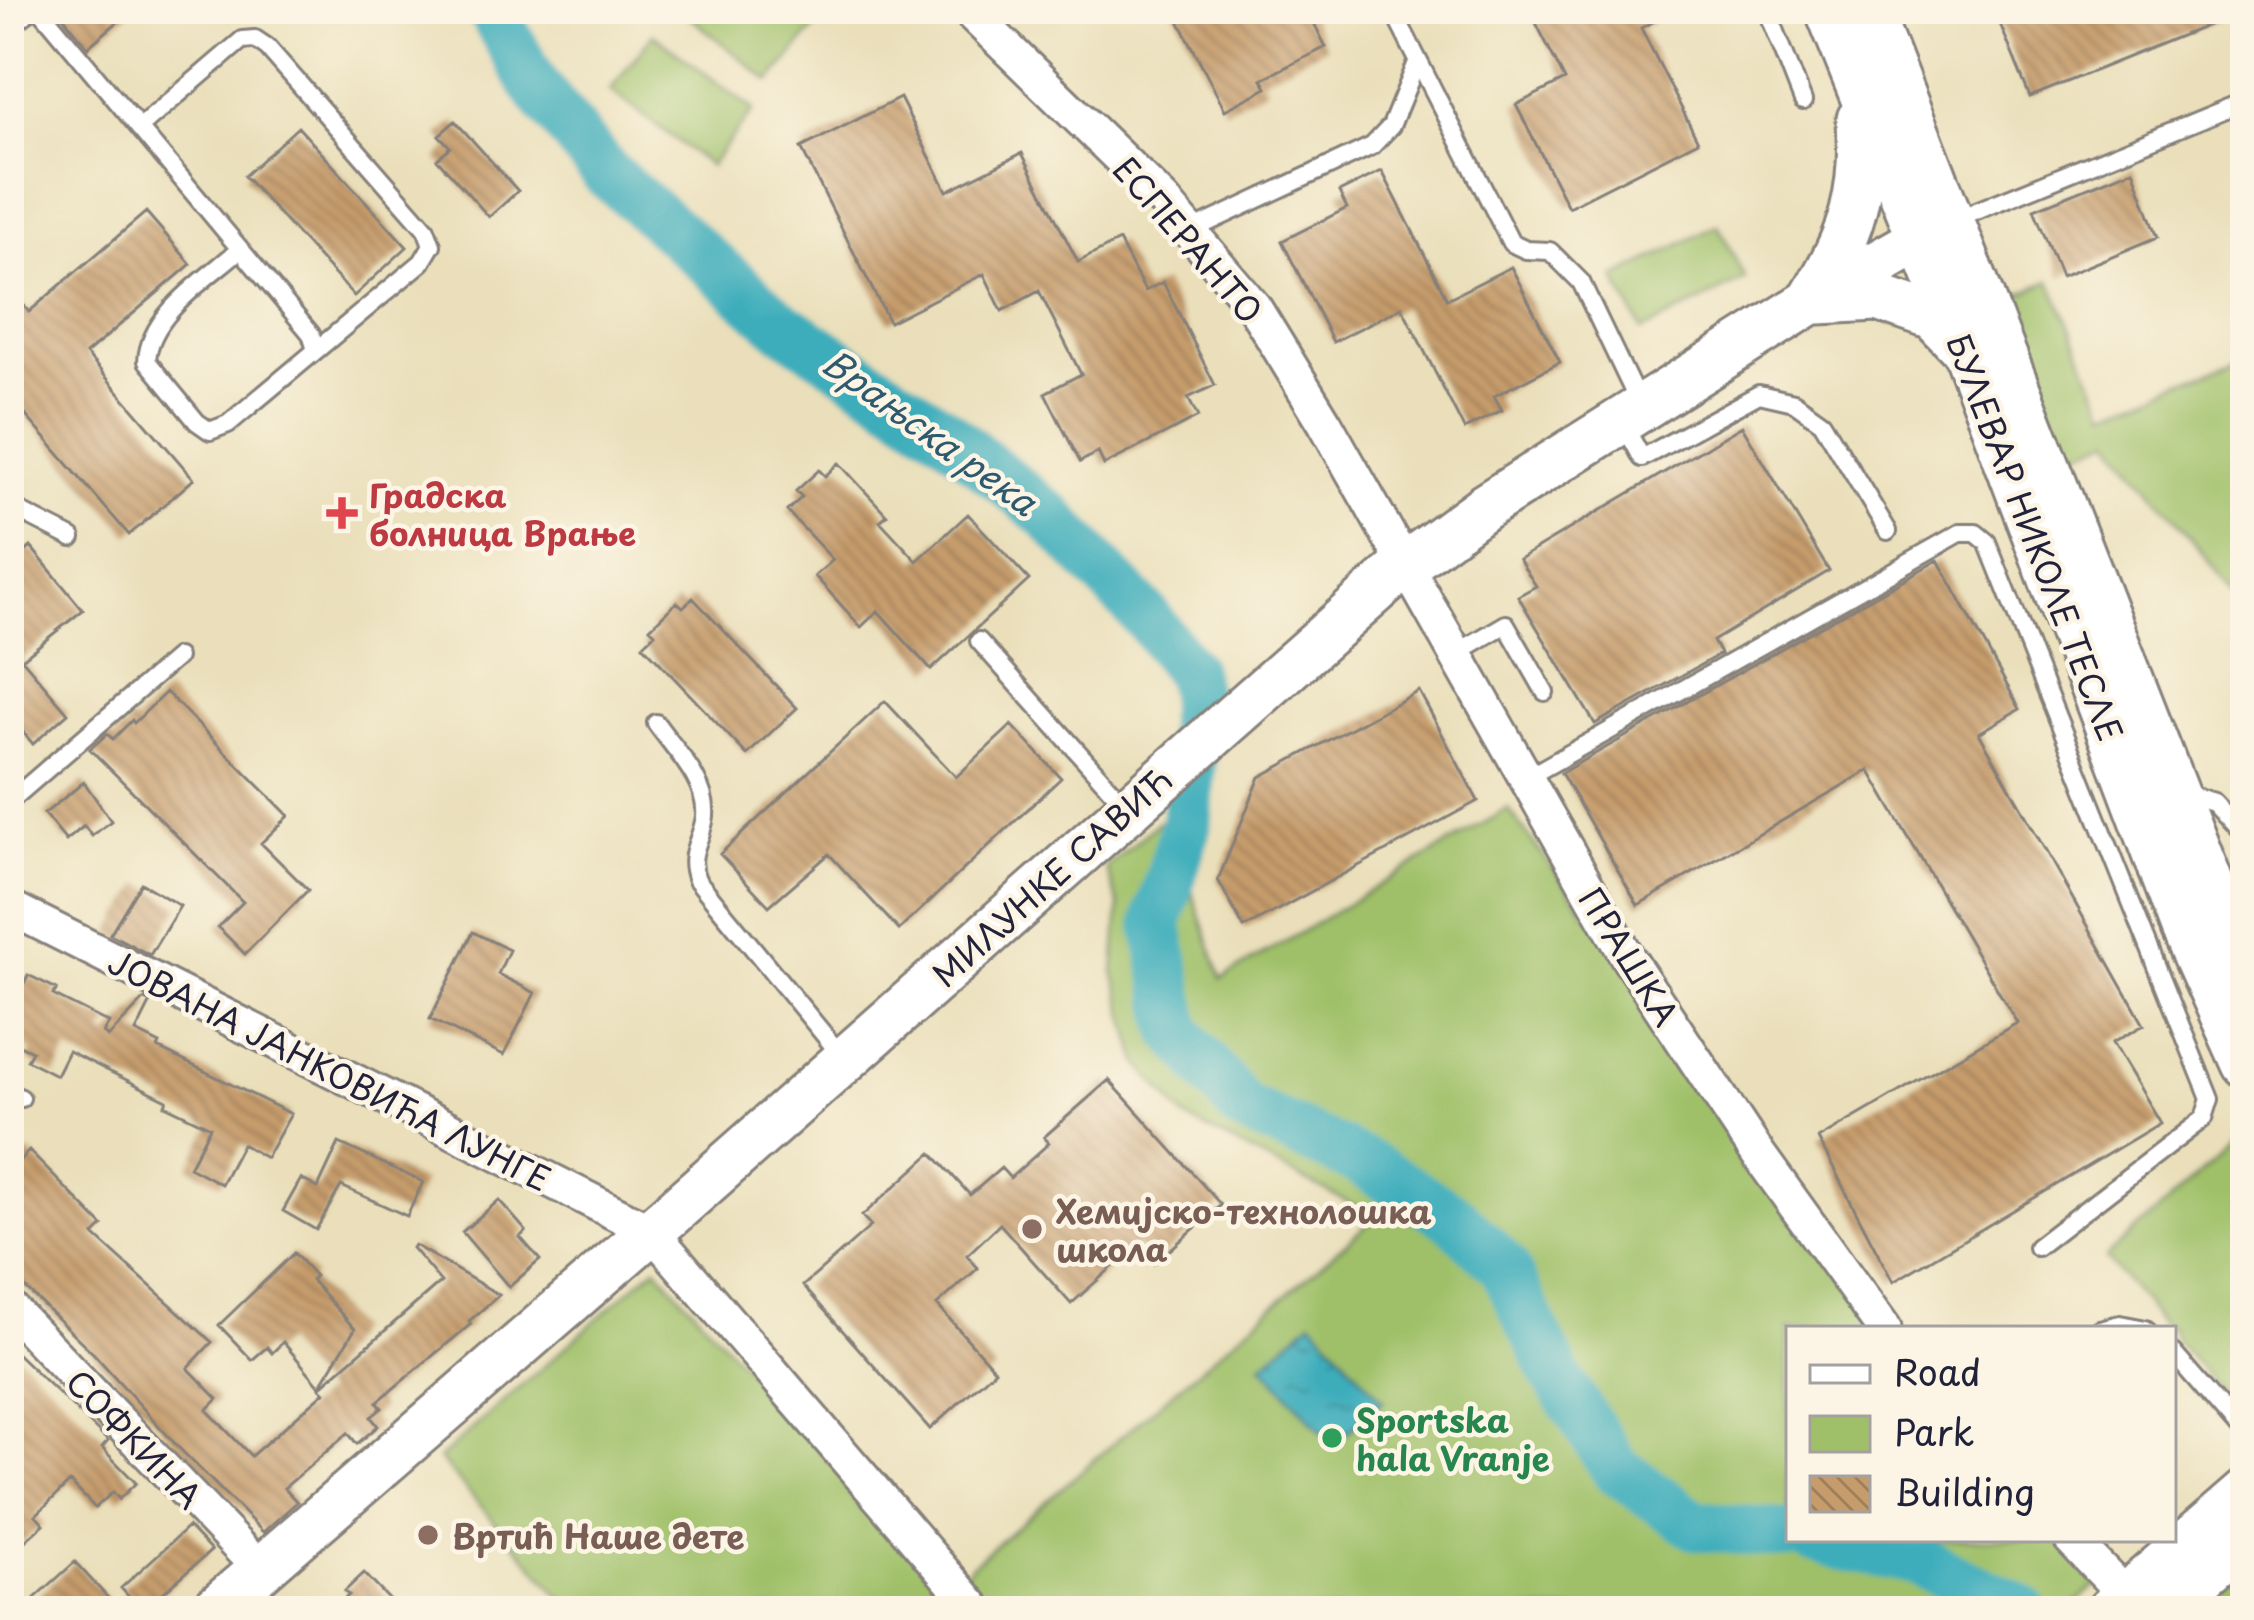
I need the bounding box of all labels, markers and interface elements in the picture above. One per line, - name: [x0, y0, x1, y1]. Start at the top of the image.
- street label: ЕСПЕРАНТО: [1102, 145, 1276, 333]
- street label: БУЛЕВАР НИКОЛЕ ТЕСЛЕ: [1935, 326, 2137, 748]
- water label: Врањска река: [813, 335, 1051, 528]
- place label: Градска болница Врање: [369, 469, 636, 557]
- marker: Градска болница Врање: [326, 497, 358, 529]
- street label: МИЛУНКЕ САВИЋ: [920, 754, 1182, 998]
- street label: ПРАШКА: [1568, 877, 1692, 1035]
- street label: ЈОВАНА ЈАНКОВИЋА ЛУНГЕ: [100, 935, 560, 1203]
- place label: Хемијско-технолошка школа: [1056, 1185, 1432, 1273]
- marker: Хемијско-технолошка школа: [1019, 1216, 1045, 1242]
- legend: [1786, 1326, 2176, 1542]
- text: Road: [1894, 1344, 1981, 1398]
- street label: СОФКИНА: [55, 1357, 215, 1519]
- place label: Sportska hala Vranje: [1356, 1394, 1550, 1482]
- text: Park: [1894, 1404, 1974, 1458]
- marker: Sportska hala Vranje: [1319, 1425, 1345, 1451]
- text: Building: [1894, 1464, 2035, 1518]
- place label: Вртић Наше дете: [452, 1510, 745, 1560]
- marker: Вртић Наше дете: [415, 1522, 441, 1548]

